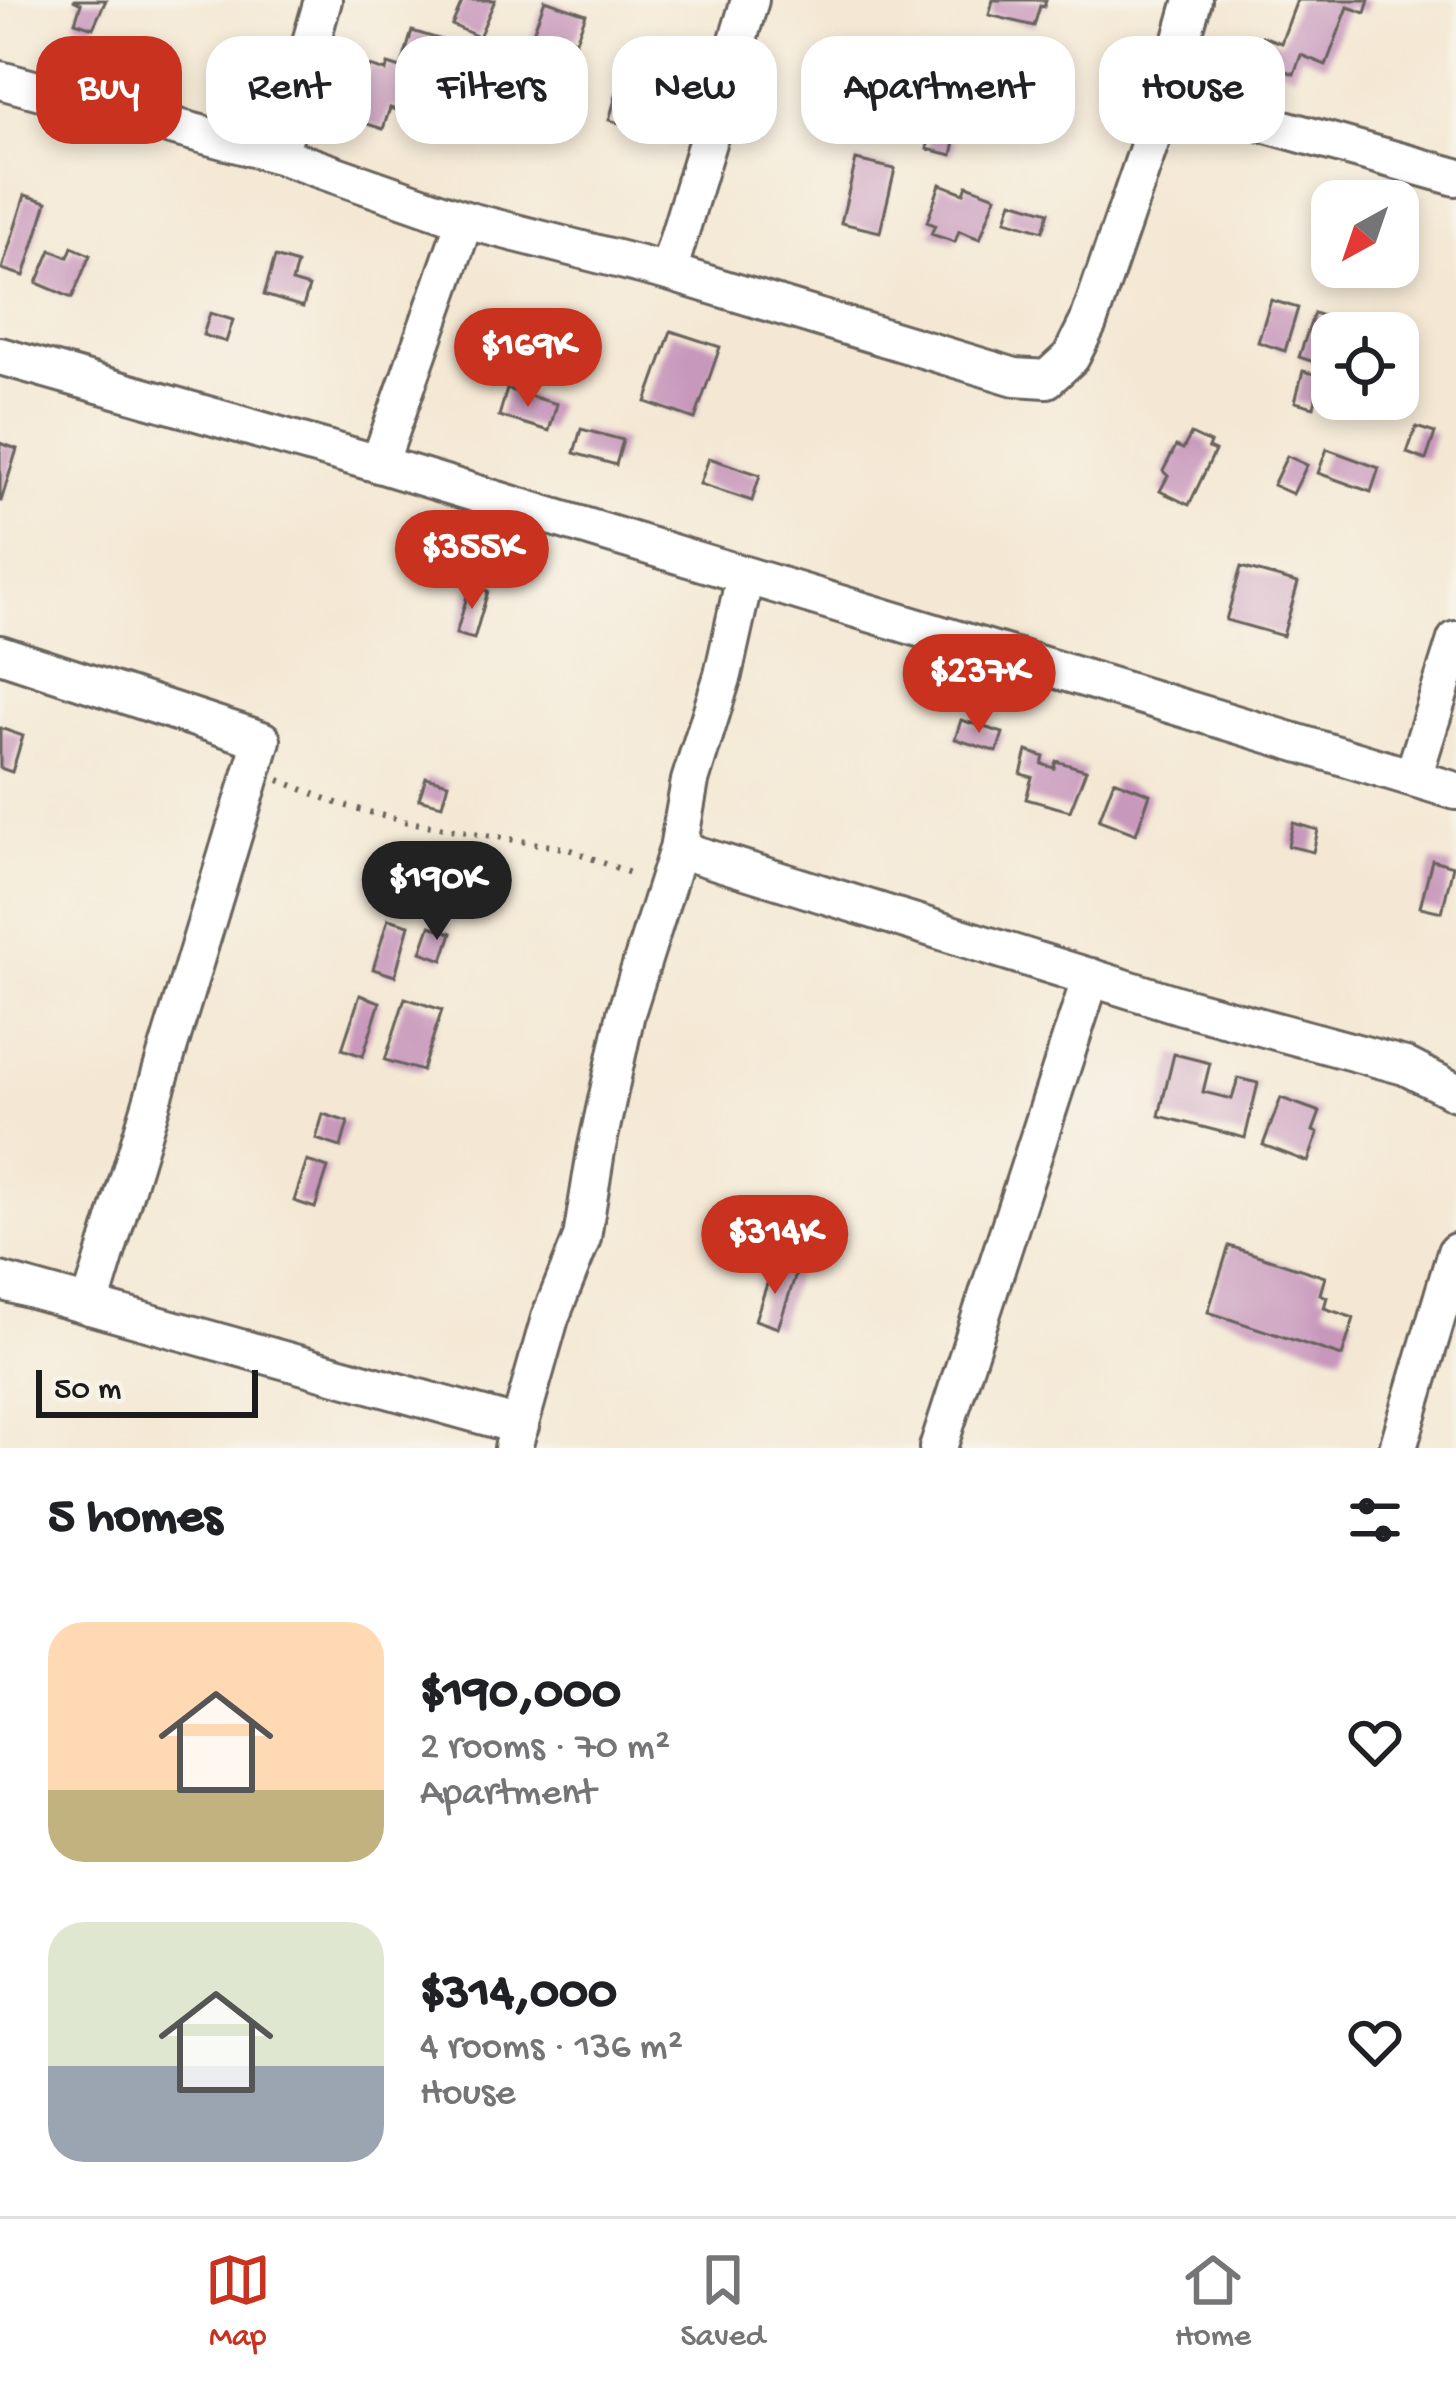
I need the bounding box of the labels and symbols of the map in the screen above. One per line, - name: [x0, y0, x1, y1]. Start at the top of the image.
- north arrow: [1311, 180, 1419, 288]
- pin: $169K: [444, 308, 612, 410]
- pin: $355K: [388, 510, 556, 612]
- pin: $237K: [895, 634, 1063, 736]
- pin: $190K: [353, 841, 521, 943]
- pin: $314K: [691, 1195, 859, 1297]
- scale bar: [36, 1364, 258, 1417]

